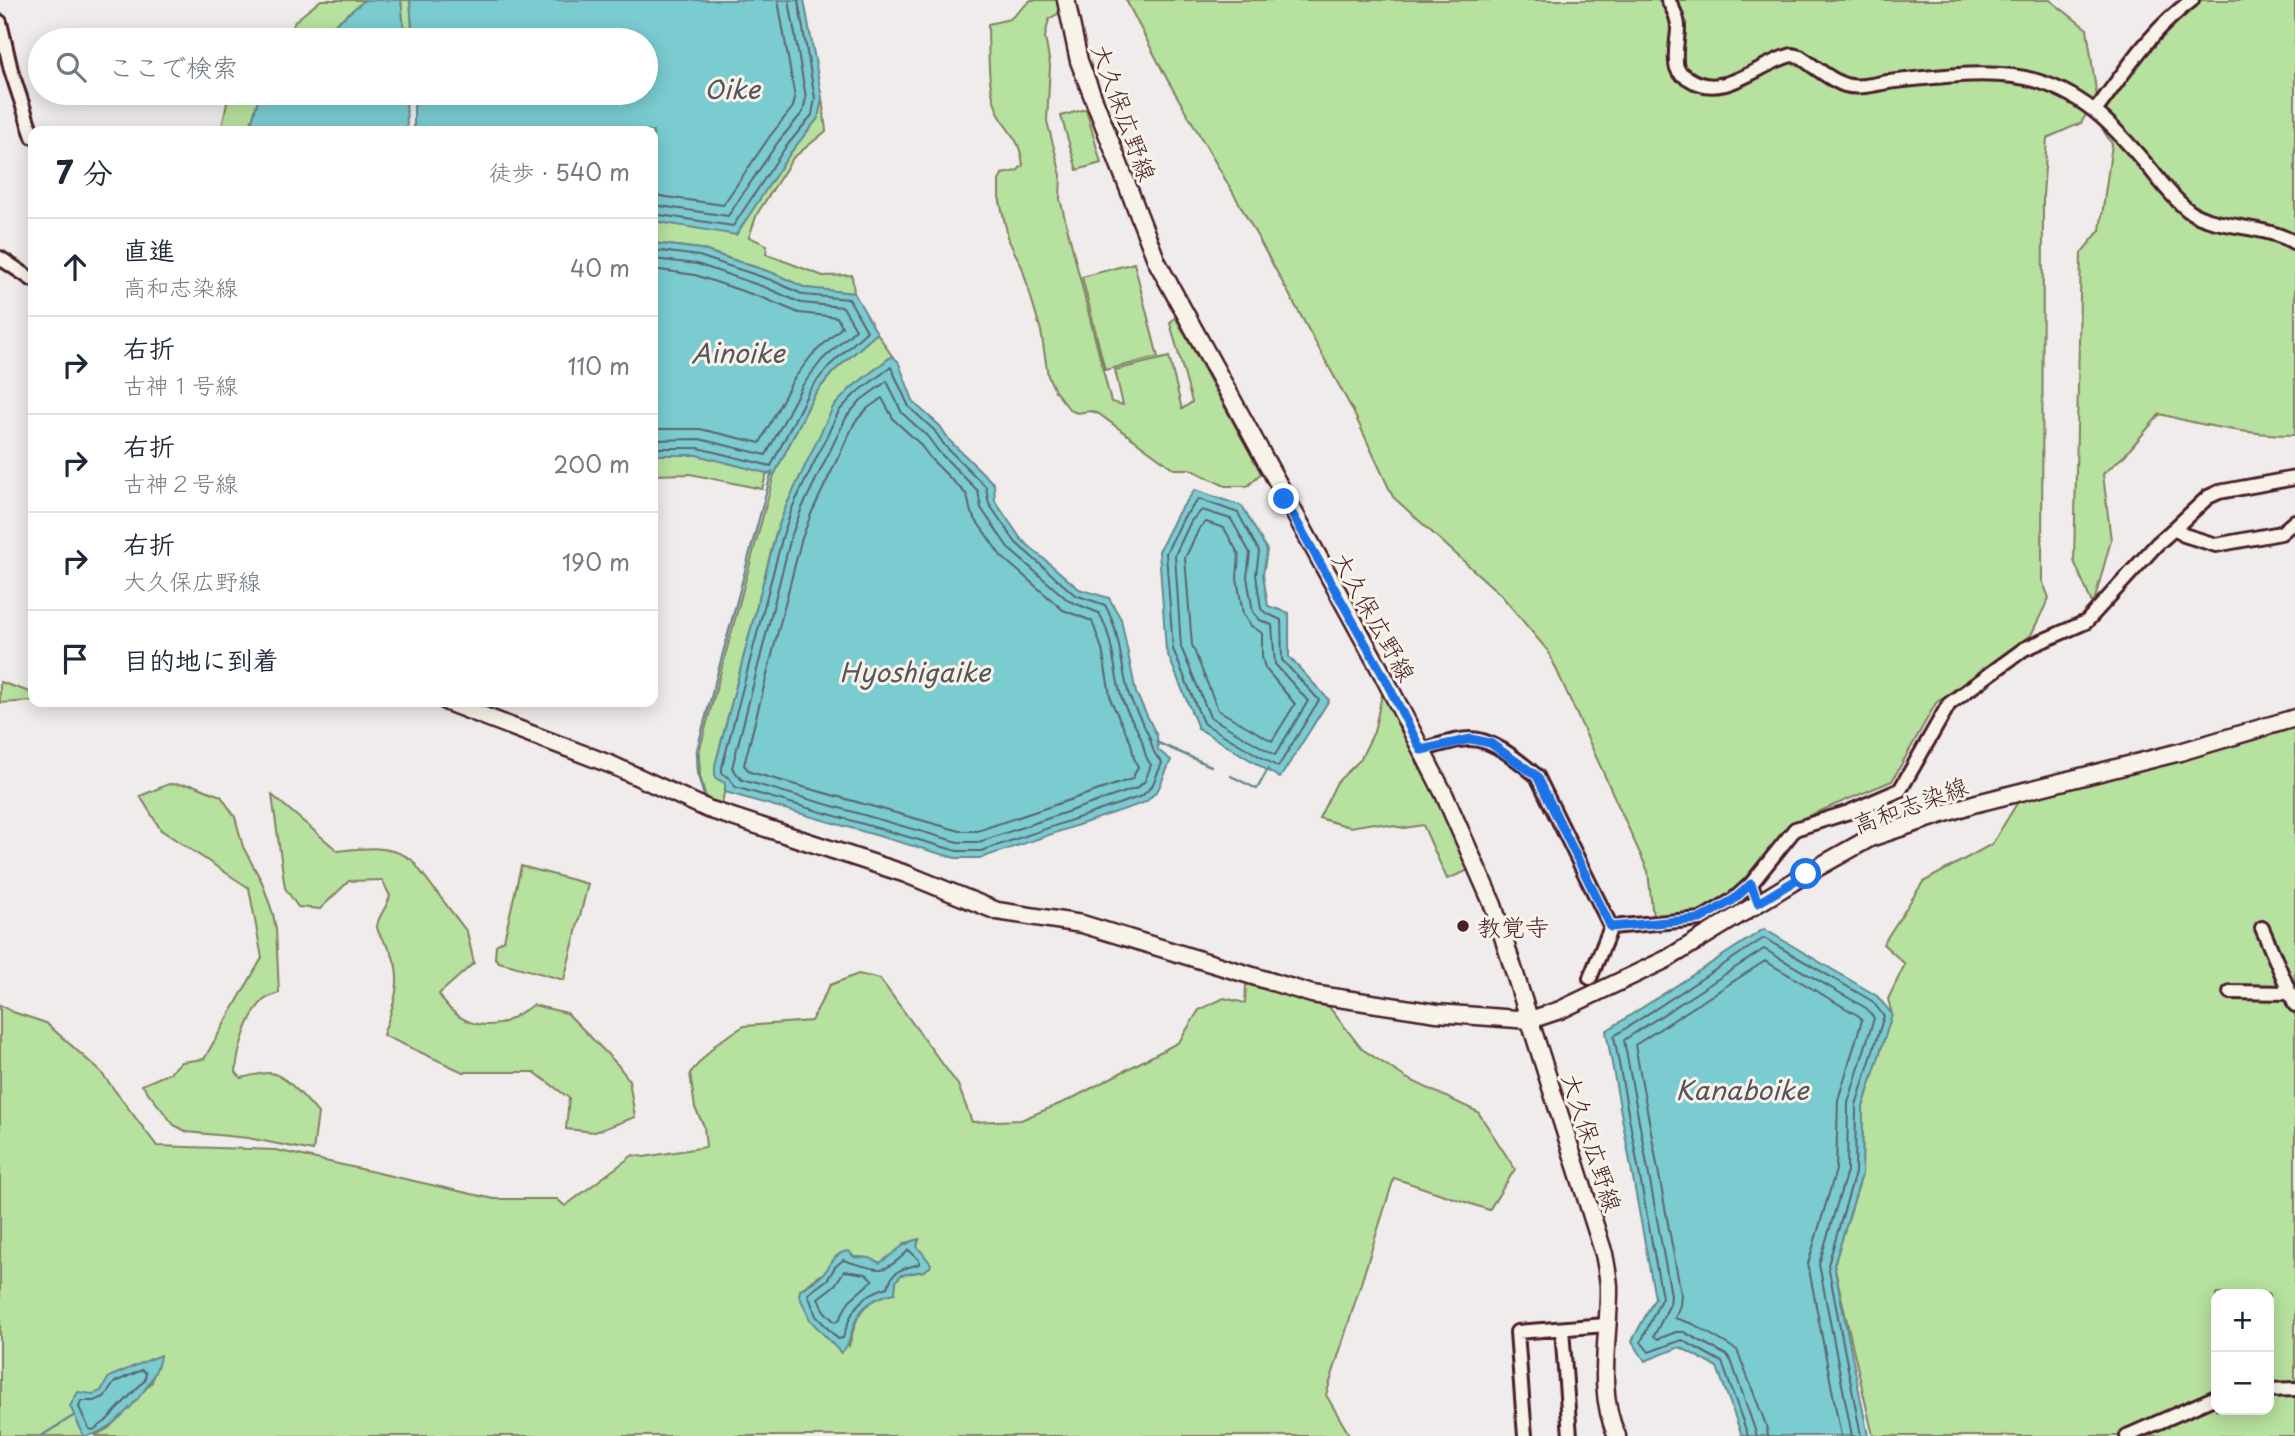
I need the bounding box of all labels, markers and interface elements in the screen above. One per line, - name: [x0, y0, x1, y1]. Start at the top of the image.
- search box: [28, 28, 658, 105]
- street label: 大久保広野線: [1083, 38, 1167, 186]
- text: ここで検索: [108, 47, 238, 86]
- icon: search: [52, 48, 90, 86]
- water label: Oike: [704, 69, 761, 108]
- text: 7 分: [56, 149, 113, 194]
- text: 徒歩 · 540 m: [488, 154, 630, 189]
- text: 直進: [123, 230, 175, 269]
- icon: ahead: [56, 248, 94, 286]
- text: 40 m: [570, 250, 630, 285]
- text: 高和志染線: [123, 269, 238, 304]
- text: 右折: [123, 328, 175, 367]
- water label: Ainoike: [691, 333, 786, 372]
- icon: right: [56, 346, 94, 384]
- text: 110 m: [568, 348, 630, 383]
- text: 古神１号線: [123, 367, 238, 402]
- text: 右折: [123, 426, 175, 465]
- icon: right: [56, 444, 94, 482]
- text: 200 m: [553, 446, 630, 481]
- text: 古神２号線: [123, 465, 238, 500]
- route end: [1268, 483, 1299, 514]
- text: 右折: [123, 524, 175, 563]
- icon: right: [56, 542, 94, 580]
- text: 190 m: [562, 544, 630, 579]
- street label: 大久保広野線: [1324, 544, 1426, 688]
- text: 大久保広野線: [123, 563, 261, 598]
- icon: arrive: [56, 640, 94, 678]
- text: 目的地に到着: [123, 640, 279, 679]
- water label: Hyoshigaike: [840, 652, 992, 691]
- street label: 高和志染線: [1847, 767, 1973, 841]
- route start: [1790, 858, 1821, 889]
- place label: 教覚寺: [1477, 908, 1549, 944]
- marker: 教覚寺: [1455, 918, 1471, 934]
- street label: 大久保広野線: [1554, 1068, 1632, 1216]
- water label: Kanaboike: [1676, 1070, 1810, 1109]
- map controls: [2211, 1289, 2274, 1415]
- button: +: [2211, 1289, 2274, 1352]
- button: −: [2211, 1352, 2274, 1415]

